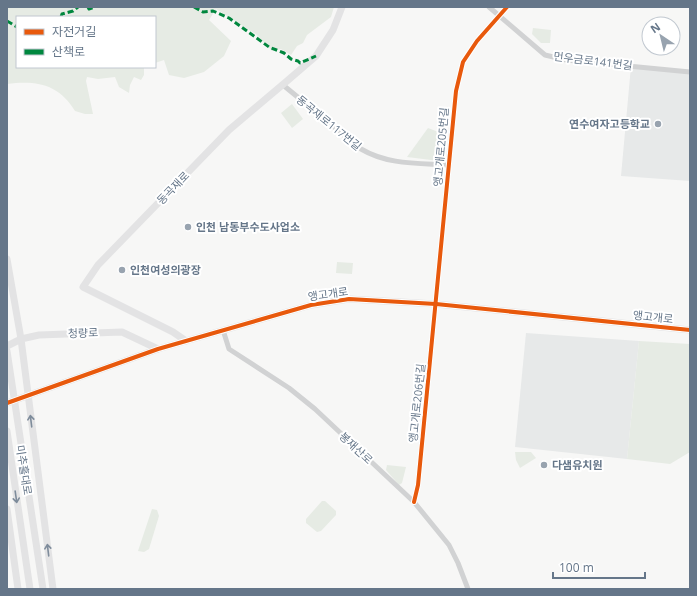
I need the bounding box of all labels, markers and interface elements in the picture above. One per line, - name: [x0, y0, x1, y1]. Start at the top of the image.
- legend: [16, 16, 156, 68]
- north arrow: [641, 16, 681, 56]
- text: N: [647, 19, 663, 36]
- text: 자전거길: [52, 23, 96, 40]
- text: 산책로: [52, 43, 85, 60]
- street label: 먼우금로141번길: [553, 48, 633, 73]
- street label: 동곡재로117번길: [294, 92, 365, 153]
- street label: 앵고개로205번길: [430, 107, 451, 187]
- place label: 연수여자고등학교: [569, 116, 650, 131]
- marker: 연수여자고등학교: [653, 119, 663, 129]
- street label: 동곡재로: [153, 168, 192, 207]
- place label: 인천 남동부수도사업소: [196, 219, 300, 234]
- marker: 인천 남동부수도사업소: [183, 222, 193, 232]
- place label: 인천여성의광장: [130, 262, 201, 277]
- marker: 인천여성의광장: [117, 265, 127, 275]
- street label: 앵고개로: [307, 283, 349, 304]
- street label: 앵고개로: [632, 307, 674, 326]
- street label: 청량로: [68, 324, 98, 341]
- street label: 앵고개로206번길: [405, 363, 428, 443]
- one-way arrow: [27, 415, 35, 428]
- street label: 봉재산로: [336, 428, 376, 467]
- street label: 미추홀대로: [13, 444, 36, 496]
- place label: 다샘유치원: [552, 457, 603, 472]
- marker: 다샘유치원: [539, 460, 549, 470]
- one-way arrow: [12, 491, 20, 504]
- one-way arrow: [44, 544, 52, 557]
- scale bar: [553, 554, 645, 580]
- text: 100 m: [559, 559, 594, 576]

